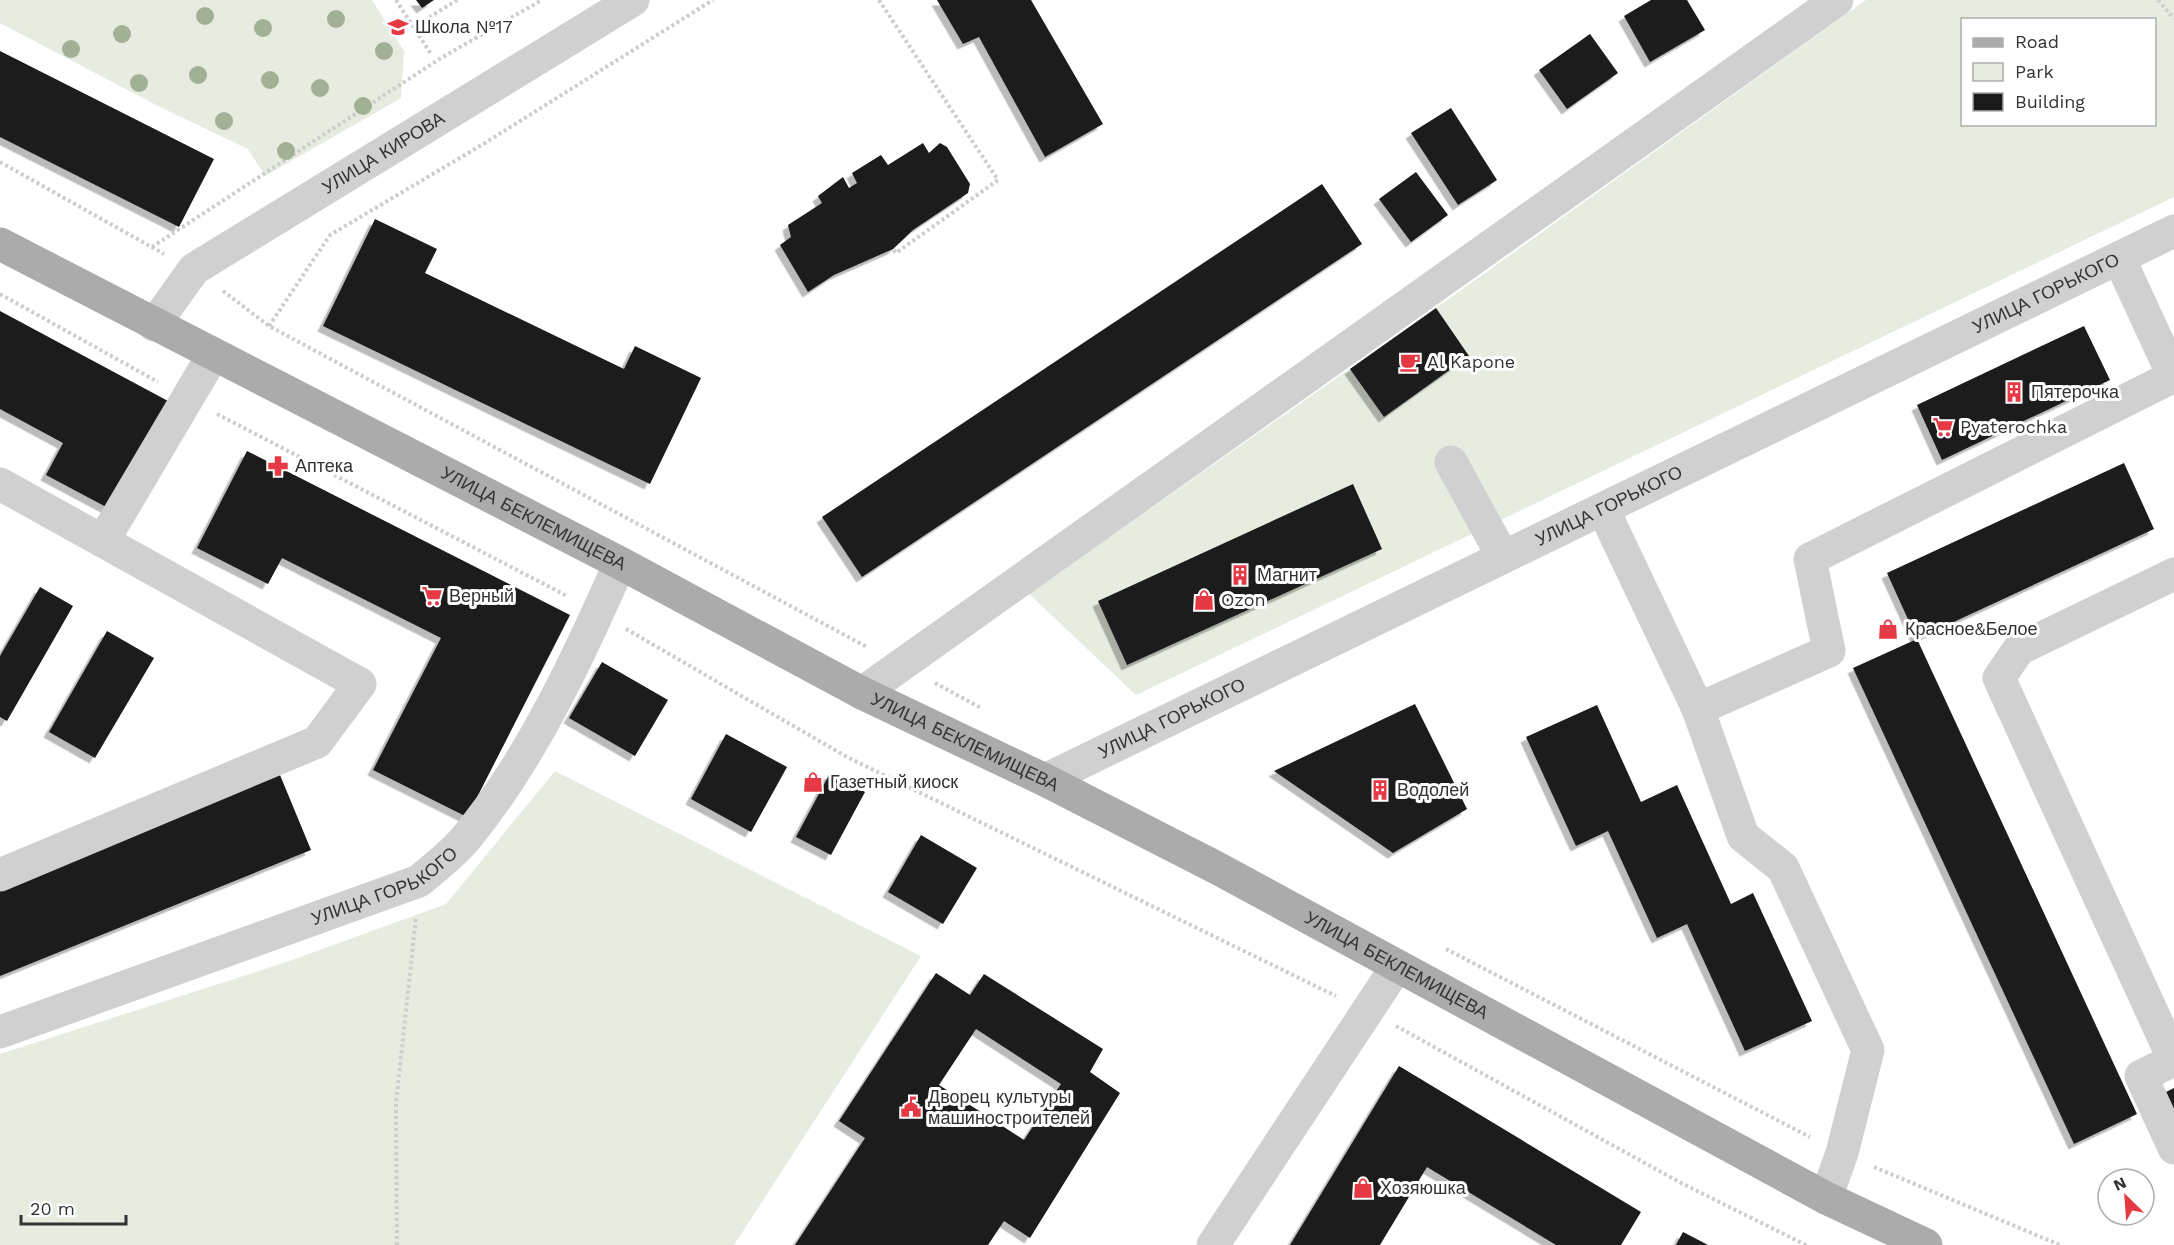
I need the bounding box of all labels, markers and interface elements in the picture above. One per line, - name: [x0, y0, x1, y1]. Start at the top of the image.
- school or university icon: Школа №17: [386, 15, 410, 39]
- place label: Школа №17: [415, 16, 513, 37]
- legend: [1961, 18, 2156, 126]
- text: Road: [2015, 31, 2059, 52]
- text: Park: [2015, 61, 2054, 82]
- text: Building: [2015, 91, 2085, 112]
- street label: УЛИЦА КИРОВА: [318, 107, 448, 198]
- street label: УЛИЦА ГОРЬКОГО: [1969, 248, 2123, 337]
- cafe icon: Al Kapone: [1398, 350, 1422, 374]
- place label: Al Kapone: [1427, 351, 1515, 372]
- building icon: Пятерочка: [2002, 380, 2026, 404]
- place label: Пятерочка: [2031, 381, 2120, 402]
- supermarket icon: Pyaterochka: [1931, 415, 1955, 439]
- place label: Pyaterochka: [1960, 416, 2067, 437]
- pharmacy icon: Аптека: [266, 454, 290, 478]
- place label: Аптека: [295, 455, 354, 476]
- street label: УЛИЦА ГОРЬКОГО: [1532, 461, 1686, 550]
- street label: УЛИЦА БЕКЛЕМИЩЕВА: [438, 462, 630, 574]
- building icon: Магнит: [1228, 563, 1252, 587]
- place label: Магнит: [1257, 564, 1317, 585]
- supermarket icon: Верный: [420, 584, 444, 608]
- place label: Верный: [449, 585, 514, 606]
- shop icon: Ozon: [1192, 588, 1216, 612]
- place label: Ozon: [1221, 589, 1266, 610]
- shop icon: Красное&Белое: [1876, 617, 1900, 641]
- place label: Красное&Белое: [1905, 618, 2038, 639]
- street label: УЛИЦА ГОРЬКОГО: [1095, 673, 1248, 762]
- street label: УЛИЦА БЕКЛЕМИЩЕВА: [868, 688, 1063, 795]
- shop icon: Газетный киоск: [801, 770, 825, 794]
- place label: Газетный киоск: [830, 771, 958, 792]
- building icon: Водолей: [1368, 778, 1392, 802]
- place label: Водолей: [1397, 779, 1469, 800]
- street label: УЛИЦА ГОРЬКОГО: [308, 842, 461, 929]
- street label: УЛИЦА БЕКЛЕМИЩЕВА: [1301, 907, 1492, 1023]
- place label: Дворец культуры машиностроителей: [928, 1086, 1090, 1128]
- public building icon: Дворец культуры машиностроителей: [899, 1095, 923, 1119]
- north arrow: [2096, 1167, 2156, 1227]
- text: N: [2110, 1173, 2129, 1195]
- shop icon: Хозяюшка: [1351, 1176, 1375, 1200]
- place label: Хозяюшка: [1380, 1177, 1467, 1198]
- scale bar: [21, 1188, 126, 1226]
- text: 20 m: [30, 1198, 75, 1219]

